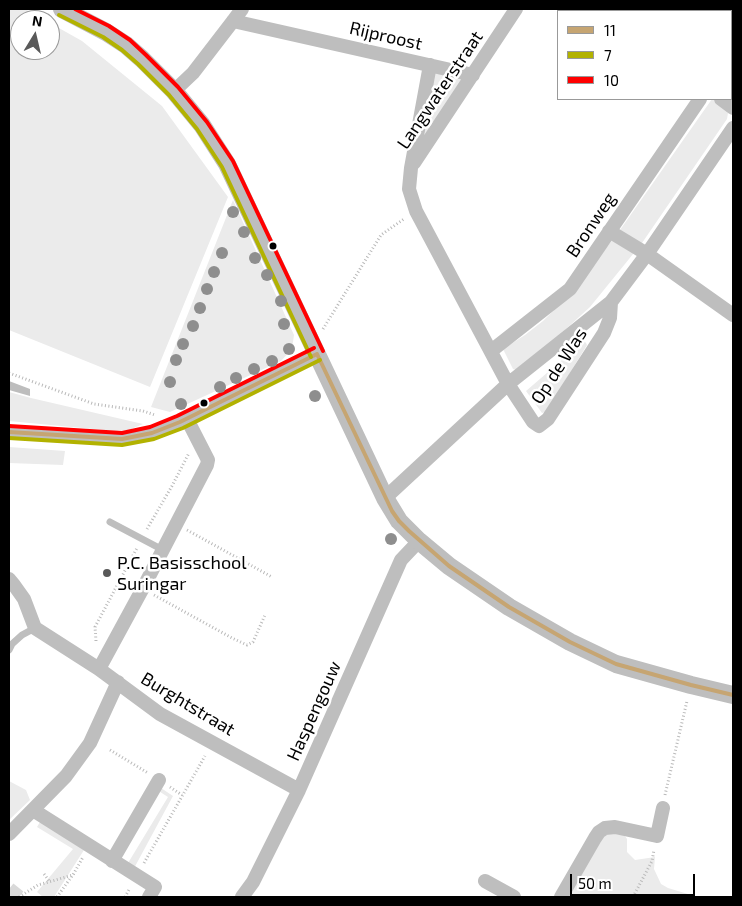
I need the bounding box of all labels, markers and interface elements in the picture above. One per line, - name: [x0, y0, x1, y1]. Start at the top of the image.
- north arrow: [10, 10, 60, 60]
- legend: [557, 10, 732, 100]
- text: N: [31, 11, 44, 30]
- street label: Rijproost: [348, 17, 424, 55]
- text: 11: [604, 21, 616, 39]
- street label: Langwaterstraat: [392, 27, 488, 153]
- text: 7: [604, 46, 612, 64]
- text: 10: [604, 71, 619, 89]
- street label: Bronweg: [562, 189, 620, 261]
- unlabelled marker: [268, 241, 278, 251]
- street label: Op de Was: [526, 324, 592, 408]
- unlabelled marker: [199, 398, 209, 408]
- place label: P.C. Basisschool Suringar: [117, 552, 247, 594]
- marker: P.C. Basisschool Suringar: [101, 567, 113, 579]
- street label: Haspengouw: [282, 658, 346, 764]
- street label: Burghtstraat: [137, 668, 239, 740]
- scale bar: [572, 864, 697, 896]
- text: 50 m: [578, 874, 612, 892]

